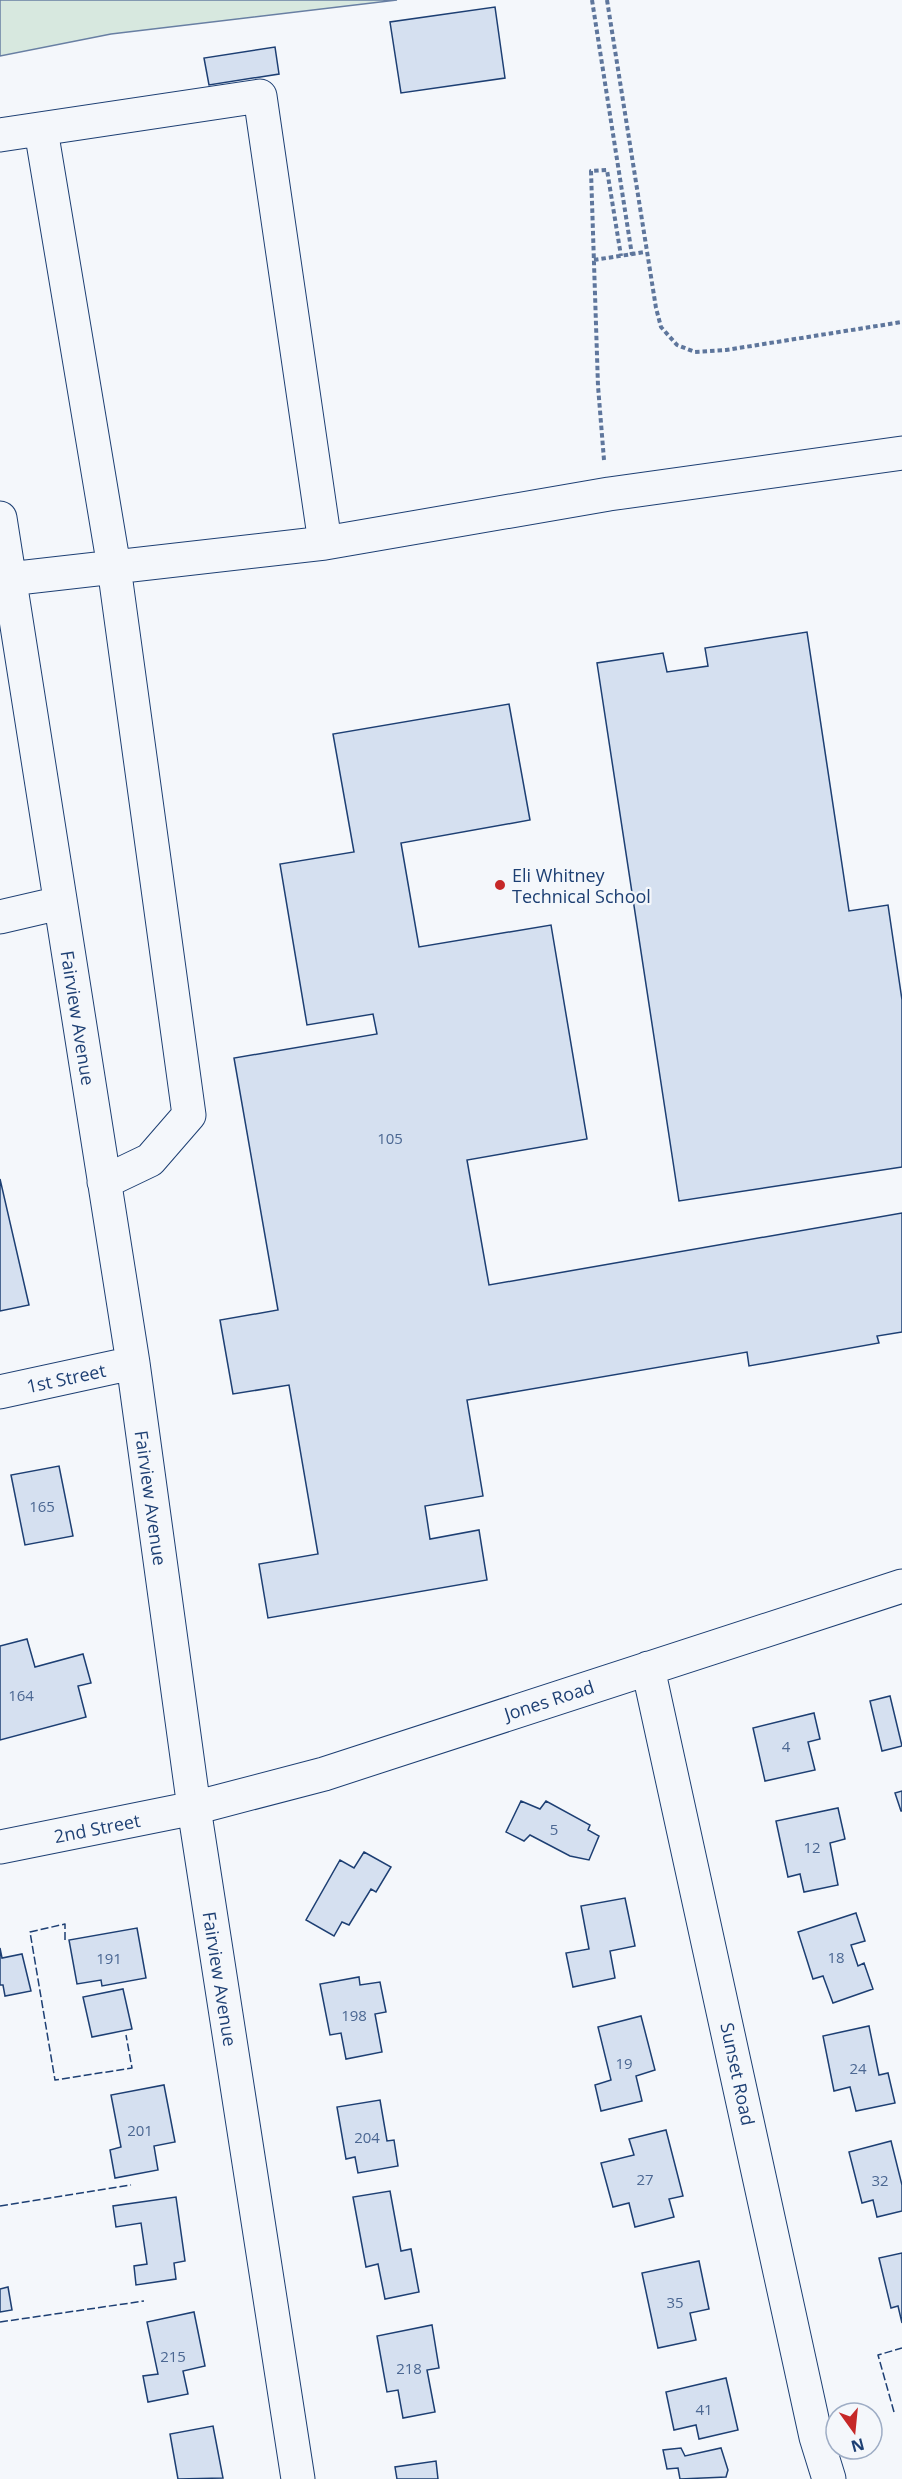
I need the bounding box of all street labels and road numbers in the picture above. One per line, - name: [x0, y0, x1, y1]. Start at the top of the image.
- street label: Fairview Avenue: [56, 949, 100, 1087]
- street label: 1st Street: [24, 1358, 108, 1398]
- street label: Fairview Avenue: [130, 1429, 172, 1567]
- street label: Jones Road: [499, 1674, 597, 1726]
- street label: 2nd Street: [52, 1808, 142, 1848]
- street label: Fairview Avenue: [198, 1910, 242, 2048]
- street label: Sunset Road: [715, 2020, 761, 2128]

